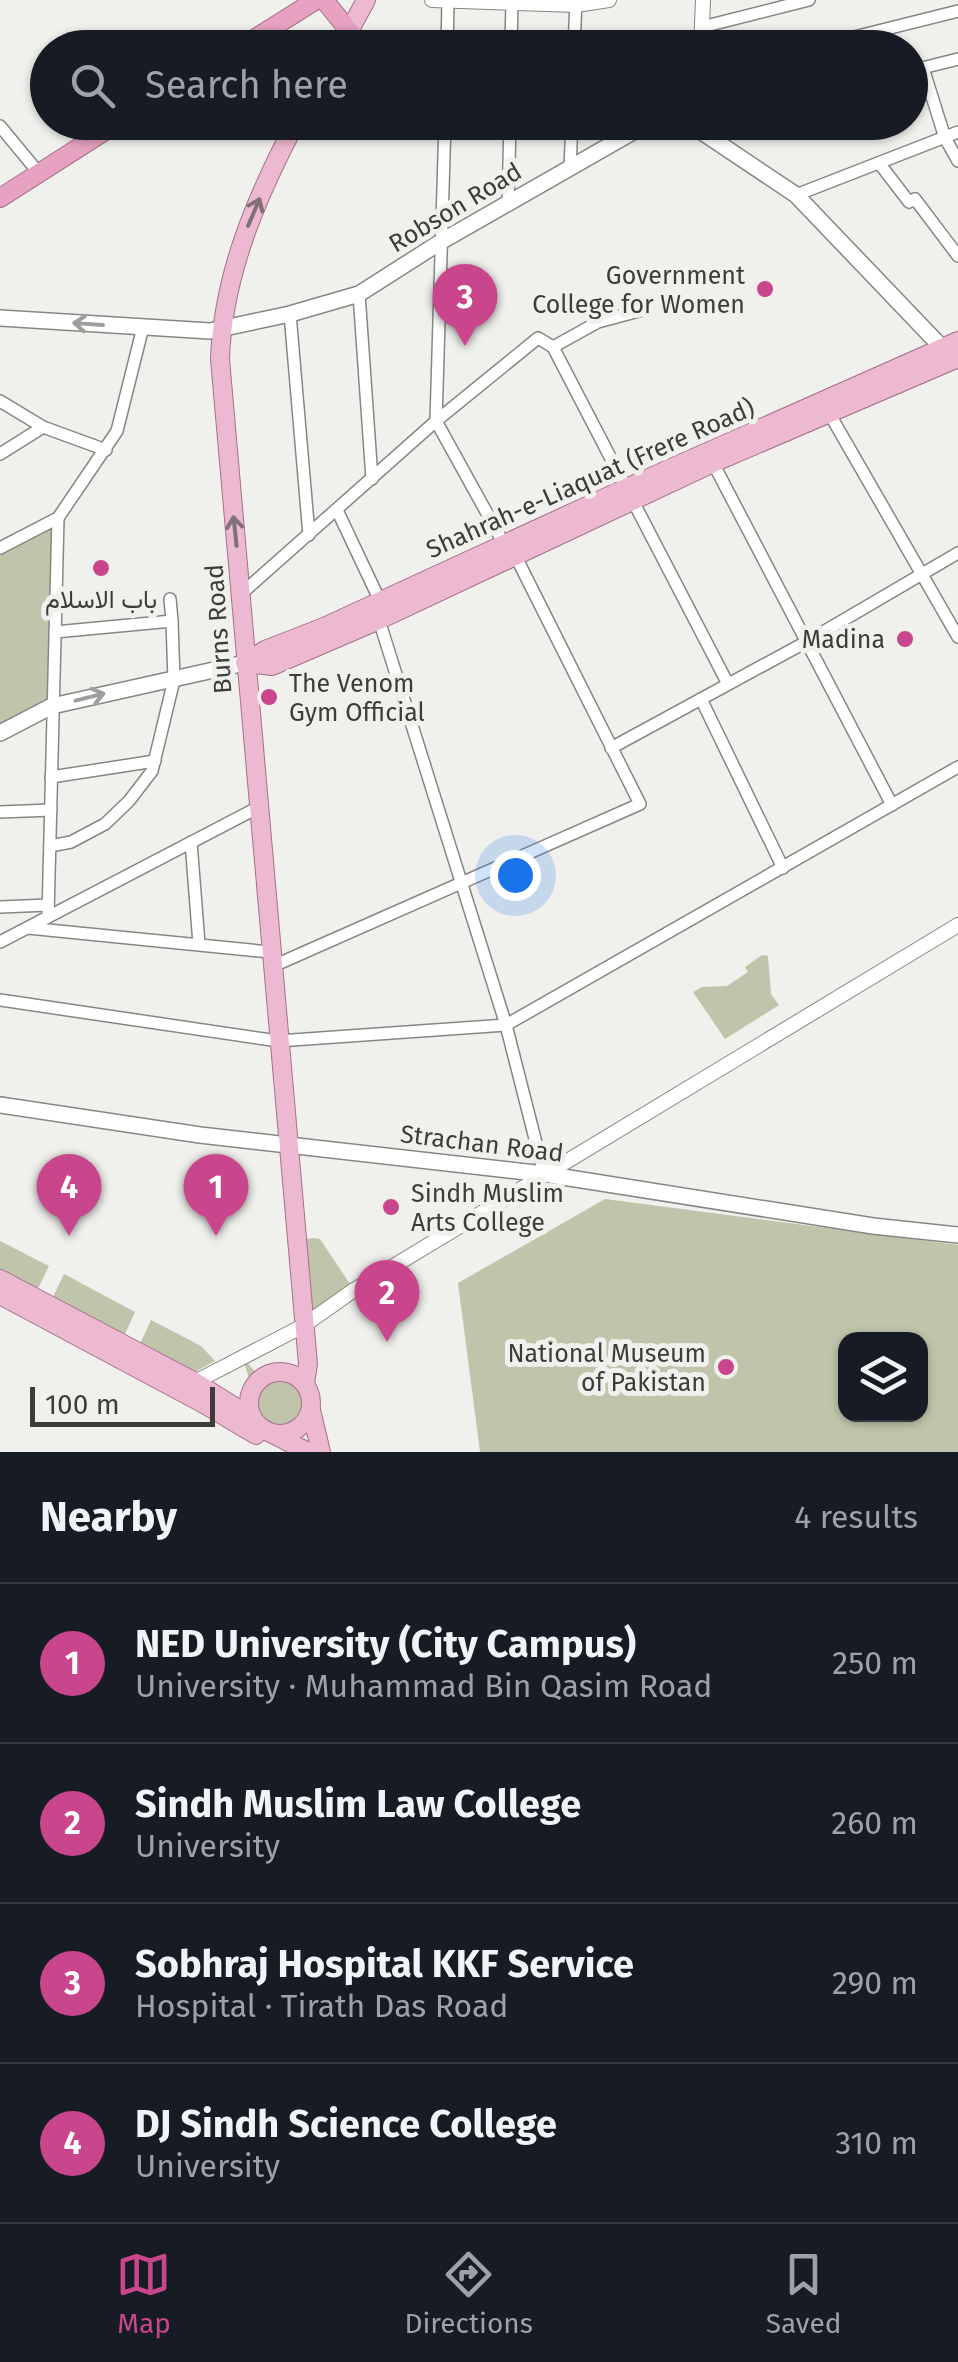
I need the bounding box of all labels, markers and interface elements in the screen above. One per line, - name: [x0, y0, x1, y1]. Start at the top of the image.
- search box: [30, 30, 928, 140]
- icon: search: [65, 58, 120, 113]
- text: Search here: [145, 62, 348, 108]
- street label: Robson Road: [384, 157, 527, 259]
- one-way arrow: [246, 197, 264, 228]
- place label: Government College for Women: [532, 261, 746, 320]
- pin: 3: [432, 264, 498, 346]
- marker: Government College for Women: [754, 278, 776, 300]
- one-way arrow: [73, 314, 105, 333]
- street label: Shahrah-e-Liaquat (Frere Road): [422, 393, 759, 565]
- one-way arrow: [225, 516, 244, 548]
- marker: باب الاسلام: [90, 557, 112, 579]
- street label: Burns Road: [199, 563, 238, 695]
- place label: باب الاسلام: [45, 585, 157, 616]
- place label: Madina: [802, 625, 885, 655]
- marker: Madina: [894, 628, 916, 650]
- place label: The Venom Gym Official: [289, 669, 425, 728]
- marker: The Venom Gym Official: [258, 686, 280, 708]
- one-way arrow: [73, 687, 105, 705]
- your location: [490, 850, 541, 901]
- street label: Strachan Road: [399, 1119, 565, 1169]
- pin: 4: [36, 1154, 102, 1236]
- pin: 1: [184, 1154, 248, 1236]
- place label: Sindh Muslim Arts College: [411, 1179, 564, 1238]
- marker: Sindh Muslim Arts College: [380, 1196, 402, 1218]
- pin: 2: [354, 1260, 420, 1342]
- map controls: [838, 1332, 928, 1422]
- button: layers: [838, 1332, 928, 1422]
- place label: National Museum of Pakistan: [507, 1339, 706, 1398]
- marker: National Museum of Pakistan: [715, 1356, 737, 1378]
- scale bar: [30, 1382, 215, 1426]
- text: 100 m: [45, 1388, 120, 1421]
- text: Nearby: [40, 1492, 177, 1542]
- text: 4 results: [794, 1498, 918, 1536]
- text: NED University (City Campus): [135, 1621, 636, 1667]
- text: 1: [65, 1644, 80, 1682]
- text: 250 m: [832, 1644, 918, 1682]
- text: University · Muhammad Bin Qasim Road: [135, 1667, 712, 1705]
- text: Sindh Muslim Law College: [135, 1781, 581, 1827]
- text: 2: [64, 1804, 81, 1842]
- text: 260 m: [831, 1804, 918, 1842]
- text: University: [135, 1827, 280, 1865]
- text: Sobhraj Hospital KKF Service: [135, 1941, 634, 1987]
- text: 3: [64, 1964, 81, 2002]
- text: 290 m: [832, 1964, 918, 2002]
- text: Hospital · Tirath Das Road: [135, 1987, 508, 2025]
- text: DJ Sindh Science College: [135, 2101, 557, 2147]
- text: 4: [63, 2124, 82, 2162]
- text: 310 m: [835, 2124, 918, 2162]
- text: University: [135, 2147, 280, 2185]
- tab: Map: [116, 2247, 171, 2340]
- tab: Directions: [404, 2247, 533, 2340]
- tab: Saved: [766, 2247, 842, 2340]

